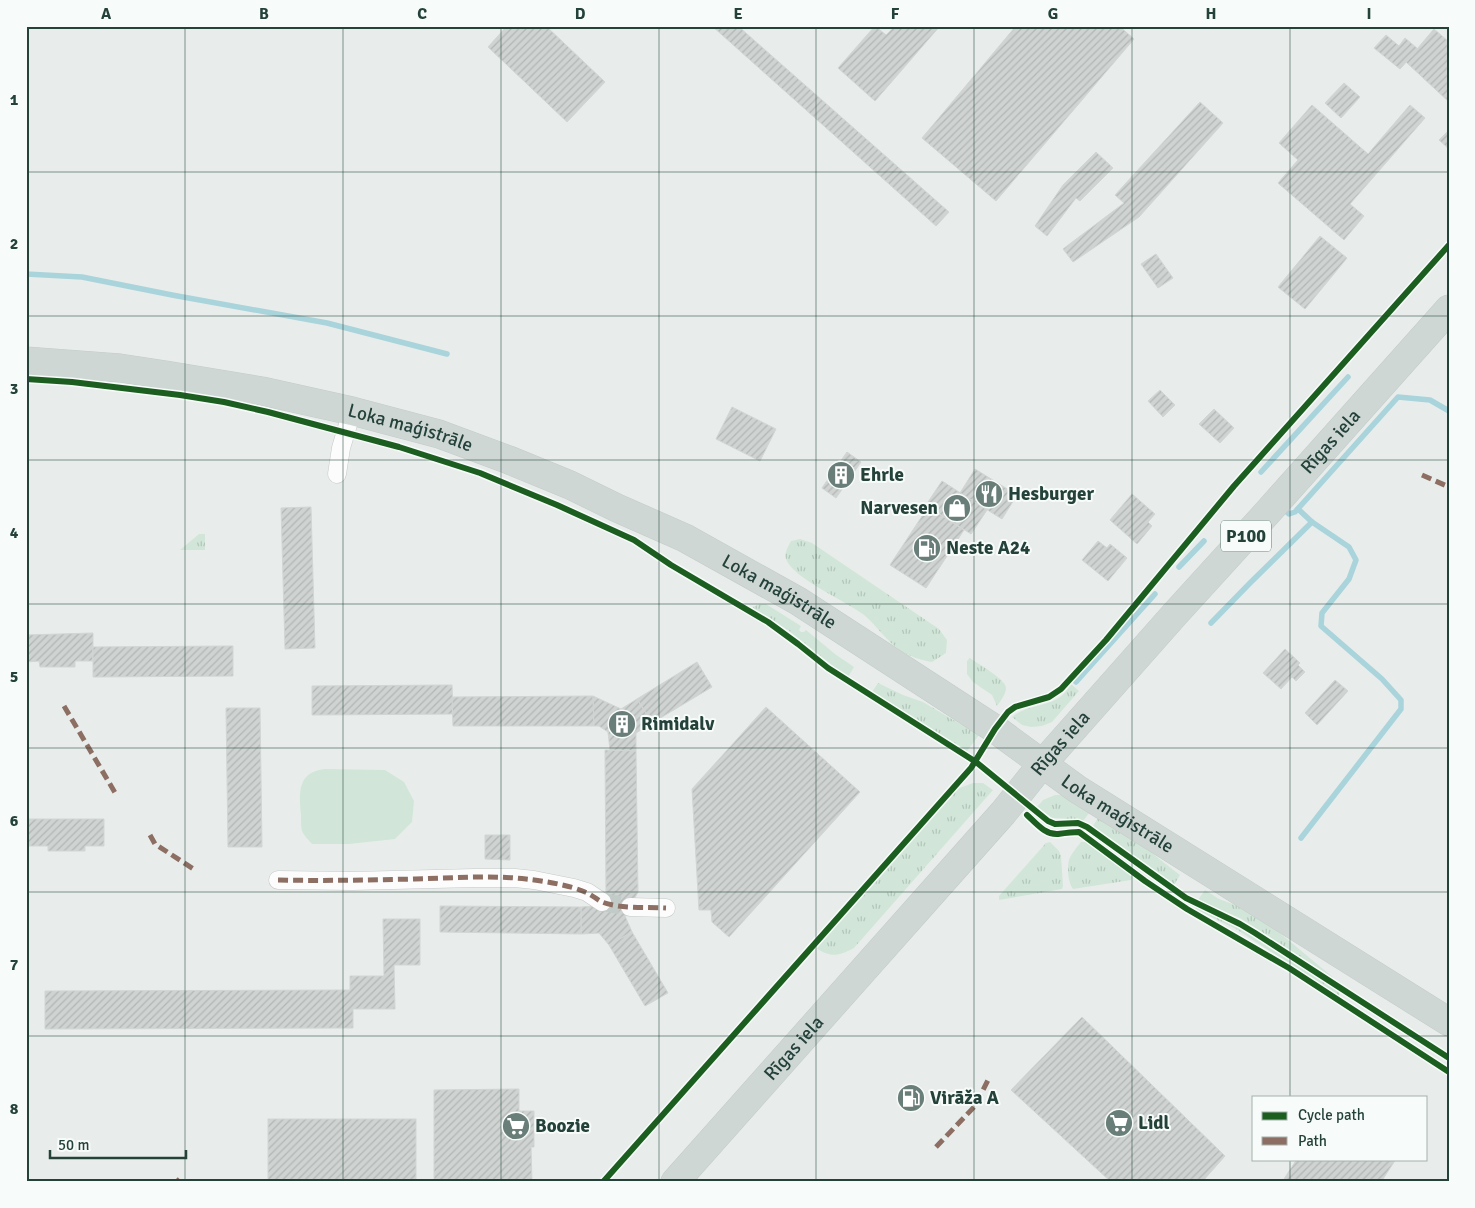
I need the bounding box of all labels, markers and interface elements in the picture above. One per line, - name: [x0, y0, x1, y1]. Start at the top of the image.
- text: A: [101, 4, 112, 24]
- text: B: [259, 4, 269, 24]
- text: C: [417, 4, 427, 24]
- text: D: [575, 4, 586, 24]
- text: E: [733, 4, 743, 24]
- text: F: [891, 4, 900, 24]
- text: G: [1048, 4, 1058, 24]
- text: H: [1206, 4, 1216, 24]
- text: I: [1366, 4, 1372, 24]
- text: 1: [10, 90, 19, 110]
- text: 2: [10, 234, 18, 254]
- text: 3: [10, 379, 18, 399]
- street label: Loka maģistrāle: [345, 398, 476, 458]
- street label: Rīgas iela: [1295, 404, 1366, 479]
- building icon: Ehrle: [826, 460, 856, 490]
- place label: Ehrle: [860, 463, 904, 487]
- restaurant icon: Hesburger: [974, 479, 1004, 509]
- place label: Hesburger: [1008, 482, 1094, 506]
- shop icon: Narvesen: [942, 493, 972, 523]
- place label: Narvesen: [860, 496, 938, 520]
- road number: P100: [1221, 520, 1271, 552]
- text: 4: [10, 523, 19, 543]
- fuel station icon: Neste A24: [912, 533, 942, 563]
- place label: Neste A24: [946, 536, 1030, 560]
- street label: Loka maģistrāle: [718, 549, 841, 635]
- text: 5: [10, 667, 18, 687]
- street label: Rīgas iela: [1025, 706, 1095, 781]
- building icon: Rimidalv: [607, 709, 637, 739]
- place label: Rimidalv: [641, 712, 715, 736]
- street label: Loka maģistrāle: [1056, 769, 1178, 859]
- text: 6: [10, 811, 19, 831]
- text: 7: [10, 955, 19, 975]
- street label: Rīgas iela: [759, 1011, 829, 1086]
- fuel station icon: Virāža A: [896, 1083, 926, 1113]
- place label: Virāža A: [930, 1086, 999, 1110]
- legend: [1252, 1096, 1428, 1160]
- text: 8: [10, 1099, 19, 1119]
- text: Cycle path: [1298, 1106, 1365, 1124]
- supermarket icon: Lidl: [1104, 1108, 1134, 1138]
- supermarket icon: Boozie: [501, 1111, 531, 1141]
- place label: Lidl: [1138, 1111, 1170, 1135]
- place label: Boozie: [535, 1114, 590, 1138]
- scale bar: [50, 1128, 186, 1160]
- text: Path: [1298, 1132, 1327, 1150]
- text: 50 m: [58, 1136, 89, 1154]

